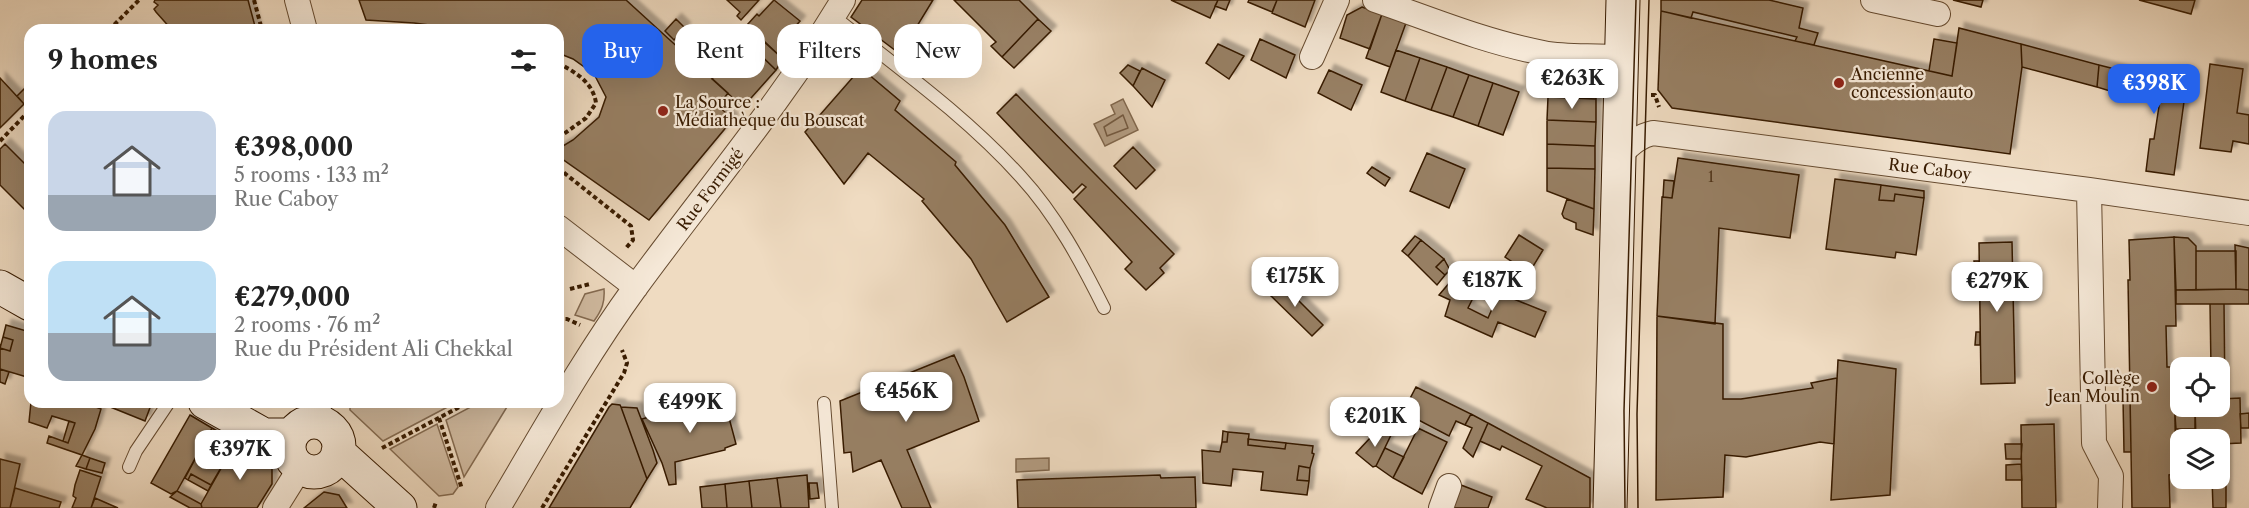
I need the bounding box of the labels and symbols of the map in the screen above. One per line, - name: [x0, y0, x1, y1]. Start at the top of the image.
- pin: €263K: [1530, 59, 1614, 110]
- place label: Ancienne concession auto: [1850, 64, 1973, 102]
- pin: €398K: [2112, 64, 2196, 115]
- marker: Ancienne concession auto: [1832, 76, 1846, 90]
- place label: La Source : Médiathèque du Bouscat: [675, 92, 865, 130]
- marker: La Source : Médiathèque du Bouscat: [656, 104, 670, 118]
- street label: Rue Formigé: [672, 144, 748, 234]
- street label: Rue Caboy: [1887, 154, 1974, 184]
- house number: 1: [1708, 168, 1714, 186]
- pin: €175K: [1253, 257, 1337, 308]
- pin: €187K: [1450, 261, 1534, 312]
- pin: €279K: [1955, 262, 2039, 313]
- place label: Collège Jean Moulin: [2045, 368, 2140, 406]
- pin: €456K: [864, 372, 948, 423]
- marker: Collège Jean Moulin: [2145, 380, 2159, 394]
- pin: €499K: [648, 383, 732, 434]
- pin: €201K: [1333, 397, 1417, 448]
- pin: €397K: [198, 430, 282, 481]

